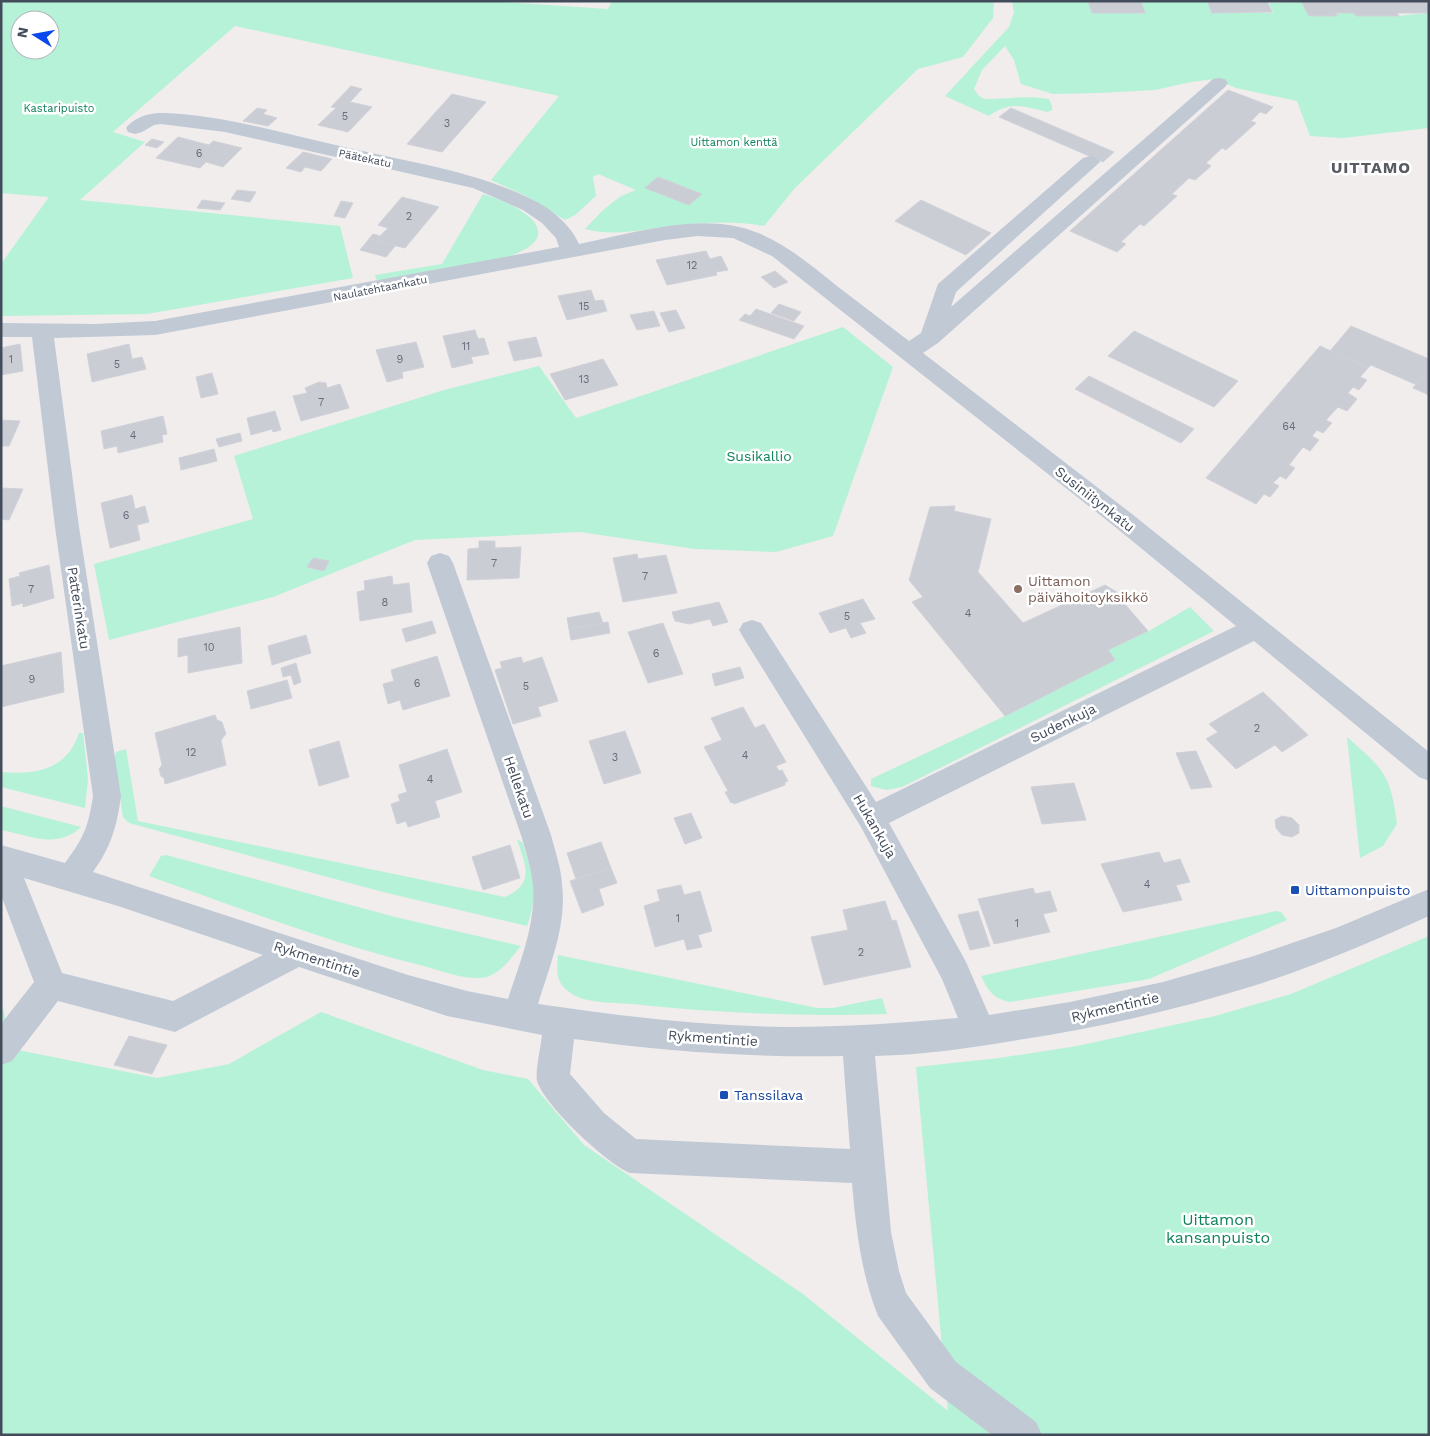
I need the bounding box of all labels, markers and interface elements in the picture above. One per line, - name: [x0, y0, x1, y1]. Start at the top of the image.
- north arrow: [10, 10, 60, 60]
- text: N: [13, 26, 31, 39]
- park label: Kastaripuisto: [24, 102, 94, 115]
- house number: 5: [342, 110, 348, 123]
- house number: 3: [444, 117, 450, 130]
- park label: Uittamon kenttä: [691, 136, 777, 149]
- house number: 6: [196, 147, 203, 160]
- street label: Päätekatu: [337, 147, 392, 170]
- district label: UITTAMO: [1331, 158, 1411, 177]
- house number: 2: [406, 210, 412, 223]
- house number: 12: [687, 259, 697, 272]
- street label: Naulatehtaankatu: [332, 273, 428, 304]
- house number: 15: [579, 300, 589, 313]
- house number: 11: [462, 340, 470, 353]
- house number: 1: [9, 353, 13, 366]
- house number: 9: [397, 353, 404, 366]
- house number: 5: [114, 358, 120, 371]
- house number: 13: [579, 373, 589, 386]
- house number: 7: [318, 396, 324, 409]
- house number: 64: [1282, 420, 1296, 433]
- house number: 4: [130, 429, 137, 442]
- park label: Susikallio: [726, 448, 792, 464]
- street label: Susiniitynkatu: [1052, 463, 1138, 535]
- house number: 6: [123, 509, 130, 522]
- house number: 7: [491, 557, 497, 570]
- street label: Patterinkatu: [65, 566, 93, 650]
- house number: 7: [642, 570, 648, 583]
- place label: Uittamon päivähoitoyksikkö: [1028, 573, 1148, 605]
- house number: 7: [28, 583, 34, 596]
- marker: Uittamon päivähoitoyksikkö: [1012, 583, 1024, 595]
- house number: 8: [382, 596, 389, 609]
- house number: 4: [965, 607, 972, 620]
- house number: 5: [844, 610, 850, 623]
- house number: 10: [203, 641, 215, 654]
- house number: 6: [653, 647, 660, 660]
- house number: 9: [29, 673, 36, 686]
- house number: 6: [414, 677, 421, 690]
- house number: 5: [523, 680, 529, 693]
- street label: Sudenkuja: [1027, 700, 1099, 746]
- house number: 2: [1254, 722, 1260, 735]
- house number: 12: [186, 746, 196, 759]
- house number: 4: [742, 749, 749, 762]
- house number: 3: [612, 751, 618, 764]
- street label: Hellekatu: [501, 754, 537, 820]
- house number: 4: [427, 773, 434, 786]
- street label: Hukankuja: [850, 791, 900, 861]
- house number: 4: [1144, 878, 1151, 891]
- place label: Uittamonpuisto: [1305, 882, 1411, 898]
- marker: Uittamonpuisto: [1289, 884, 1301, 896]
- house number: 1: [676, 912, 680, 925]
- house number: 1: [1015, 917, 1019, 930]
- street label: Rykmentintie: [272, 938, 362, 980]
- house number: 2: [858, 946, 864, 959]
- street label: Rykmentintie: [1069, 989, 1161, 1025]
- street label: Rykmentintie: [668, 1027, 758, 1049]
- place label: Tanssilava: [734, 1087, 803, 1103]
- marker: Tanssilava: [718, 1089, 730, 1101]
- park label: Uittamon kansanpuisto: [1166, 1210, 1270, 1247]

